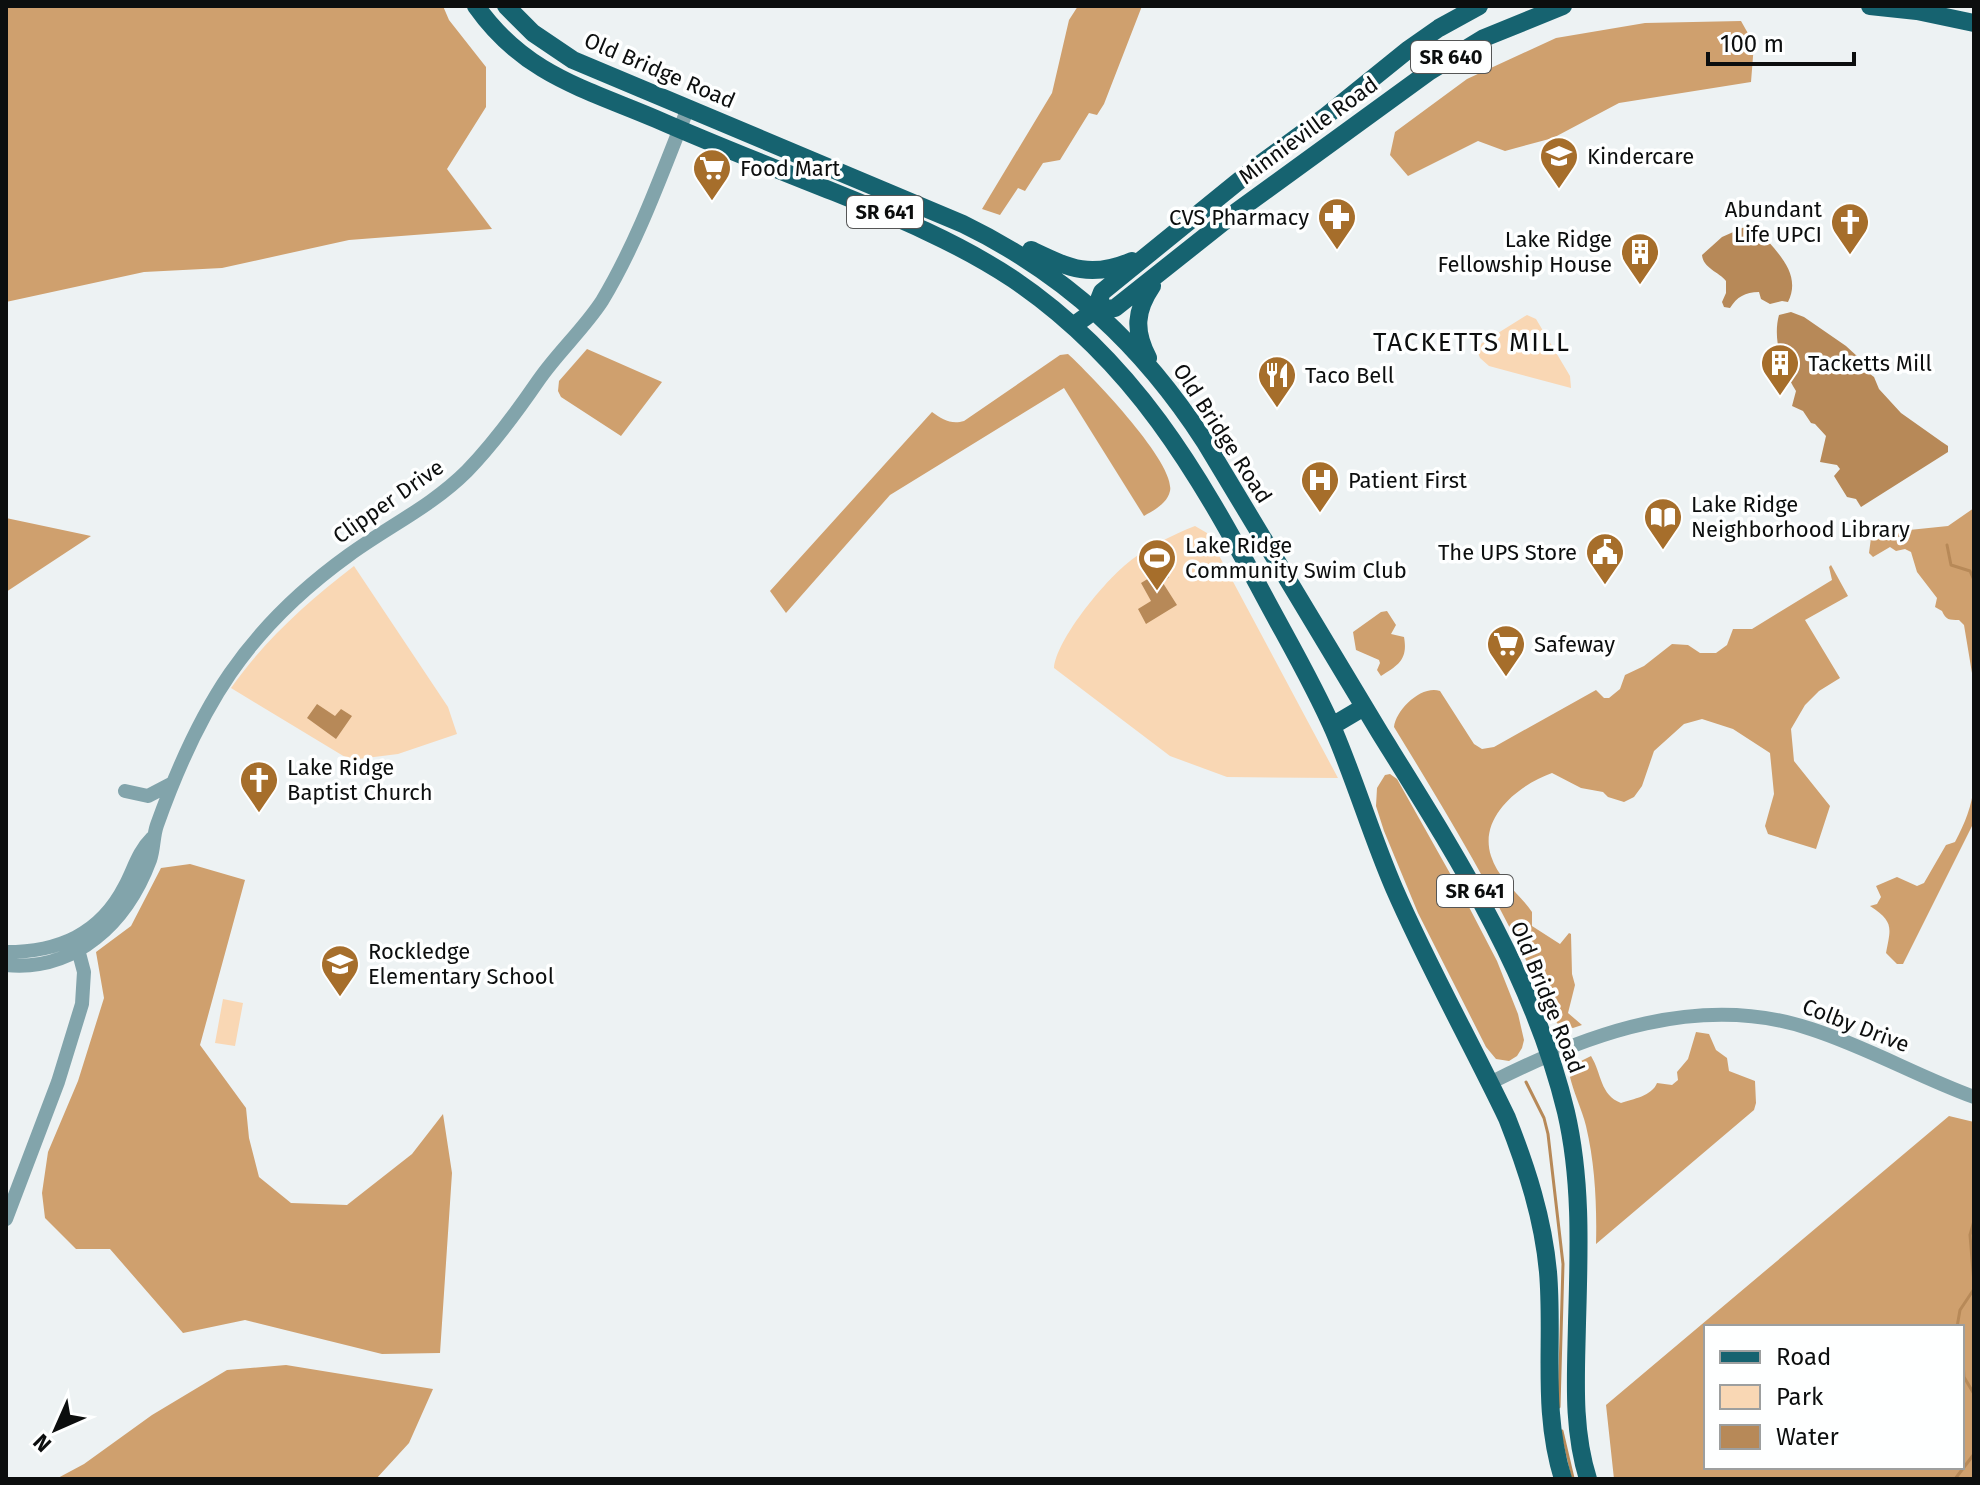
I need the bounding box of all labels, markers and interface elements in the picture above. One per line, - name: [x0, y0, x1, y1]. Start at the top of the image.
- scale bar: [1708, 16, 1854, 66]
- street label: Old Bridge Road: [580, 26, 739, 114]
- text: 100 m: [1720, 30, 1784, 58]
- road number: SR 640: [1411, 41, 1491, 73]
- street label: Minnieville Road: [1233, 71, 1383, 190]
- school or university icon: Kindercare: [1538, 135, 1580, 190]
- place label: Kindercare: [1587, 143, 1694, 170]
- supermarket icon: Food Mart: [691, 147, 733, 202]
- place label: Food Mart: [740, 155, 840, 182]
- road number: SR 641: [847, 196, 923, 228]
- pharmacy icon: CVS Pharmacy: [1316, 196, 1358, 251]
- place label: Abundant Life UPCI: [1725, 196, 1822, 248]
- church icon: Abundant Life UPCI: [1829, 201, 1871, 256]
- place label: CVS Pharmacy: [1169, 204, 1309, 231]
- place label: Lake Ridge Fellowship House: [1437, 226, 1612, 278]
- building icon: Lake Ridge Fellowship House: [1619, 231, 1661, 286]
- district label: TACKETTS MILL: [1373, 327, 1571, 358]
- building icon: Tacketts Mill: [1759, 342, 1801, 397]
- place label: Tacketts Mill: [1808, 350, 1932, 377]
- restaurant icon: Taco Bell: [1256, 354, 1298, 409]
- street label: Old Bridge Road: [1167, 358, 1278, 508]
- place label: Taco Bell: [1305, 362, 1394, 389]
- street label: Clipper Drive: [328, 453, 449, 549]
- hospital icon: Patient First: [1299, 459, 1341, 514]
- place label: Patient First: [1348, 467, 1467, 494]
- place label: Lake Ridge Neighborhood Library: [1691, 491, 1910, 543]
- library icon: Lake Ridge Neighborhood Library: [1642, 496, 1684, 551]
- public building icon: The UPS Store: [1584, 531, 1626, 586]
- place label: Lake Ridge Community Swim Club: [1185, 532, 1407, 584]
- sports icon: Lake Ridge Community Swim Club: [1136, 537, 1178, 592]
- place label: The UPS Store: [1438, 539, 1577, 566]
- supermarket icon: Safeway: [1485, 623, 1527, 678]
- place label: Safeway: [1534, 631, 1615, 658]
- place label: Lake Ridge Baptist Church: [287, 754, 433, 806]
- church icon: Lake Ridge Baptist Church: [238, 759, 280, 814]
- road number: SR 641: [1437, 875, 1513, 907]
- street label: Old Bridge Road: [1505, 917, 1590, 1077]
- place label: Rockledge Elementary School: [368, 938, 554, 990]
- school or university icon: Rockledge Elementary School: [319, 943, 361, 998]
- street label: Colby Drive: [1799, 993, 1913, 1058]
- legend: [1704, 1325, 1964, 1469]
- text: Road: [1776, 1343, 1831, 1371]
- text: Park: [1776, 1383, 1824, 1411]
- north arrow: [16, 1389, 96, 1469]
- text: Water: [1776, 1423, 1840, 1451]
- text: N: [28, 1428, 57, 1457]

